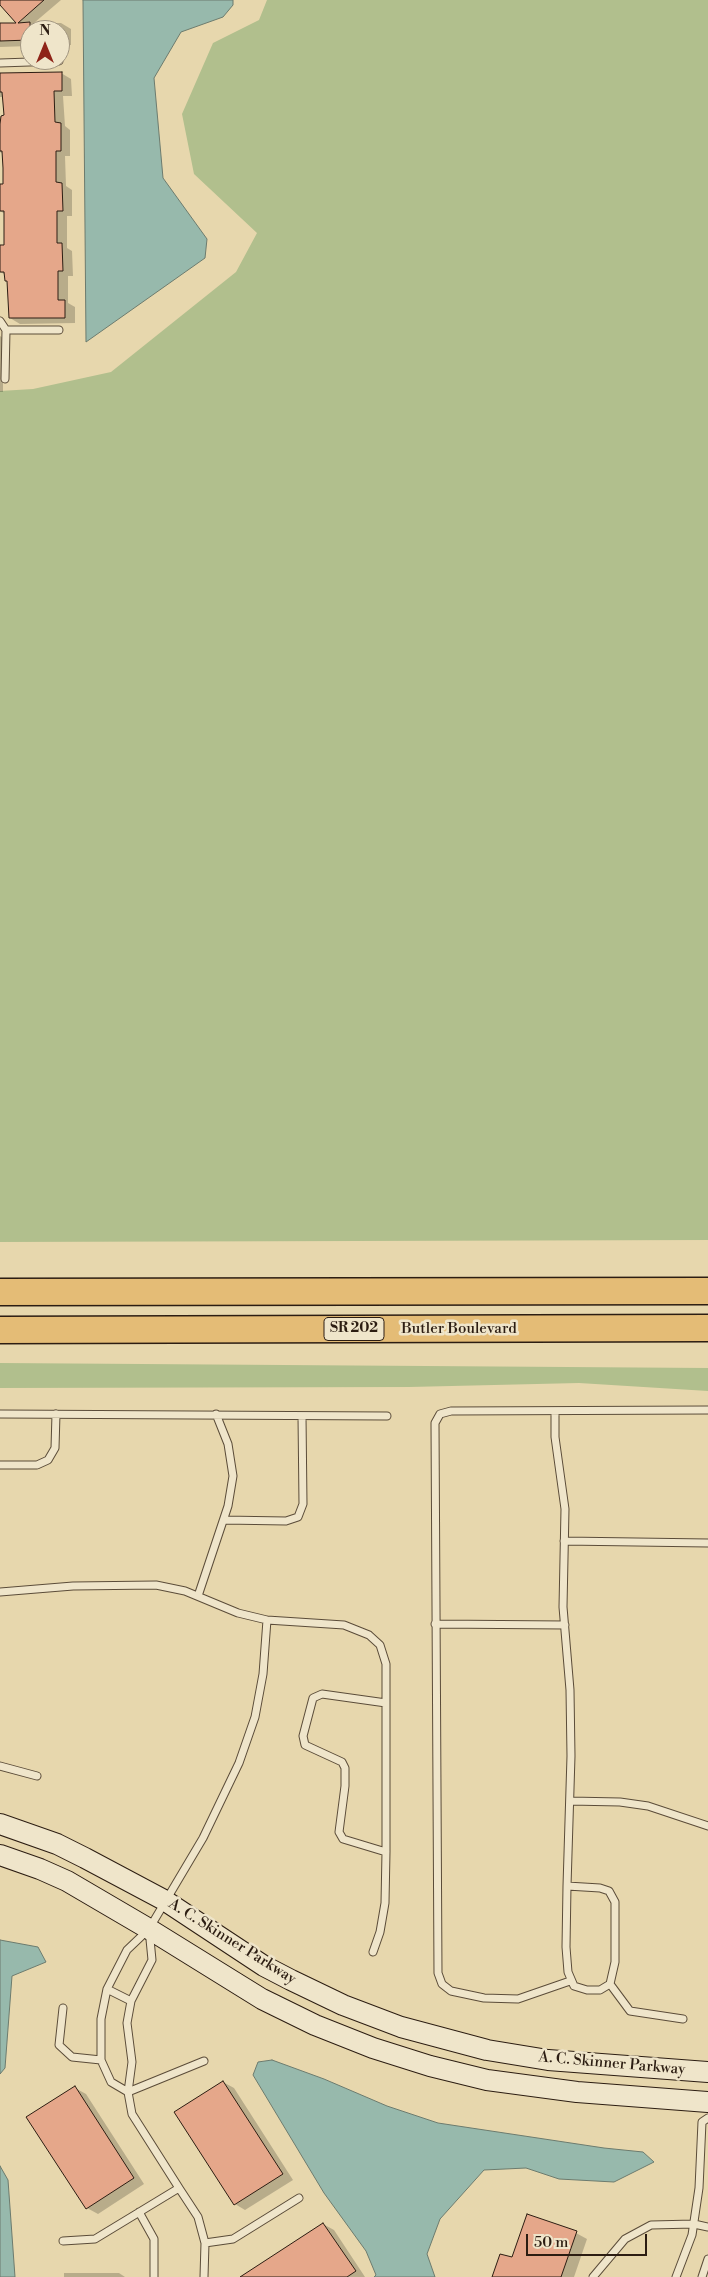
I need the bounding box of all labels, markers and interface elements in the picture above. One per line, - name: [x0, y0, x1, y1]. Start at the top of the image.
- north arrow: [20, 20, 70, 70]
- text: N: [39, 22, 51, 40]
- road number: SR 202: [324, 1318, 384, 1340]
- street label: Butler Boulevard: [401, 1320, 517, 1338]
- street label: A. C. Skinner Parkway: [165, 1895, 299, 1989]
- street label: A. C. Skinner Parkway: [538, 2049, 686, 2079]
- scale bar: [528, 2224, 649, 2256]
- text: 50 m: [534, 2233, 568, 2252]

